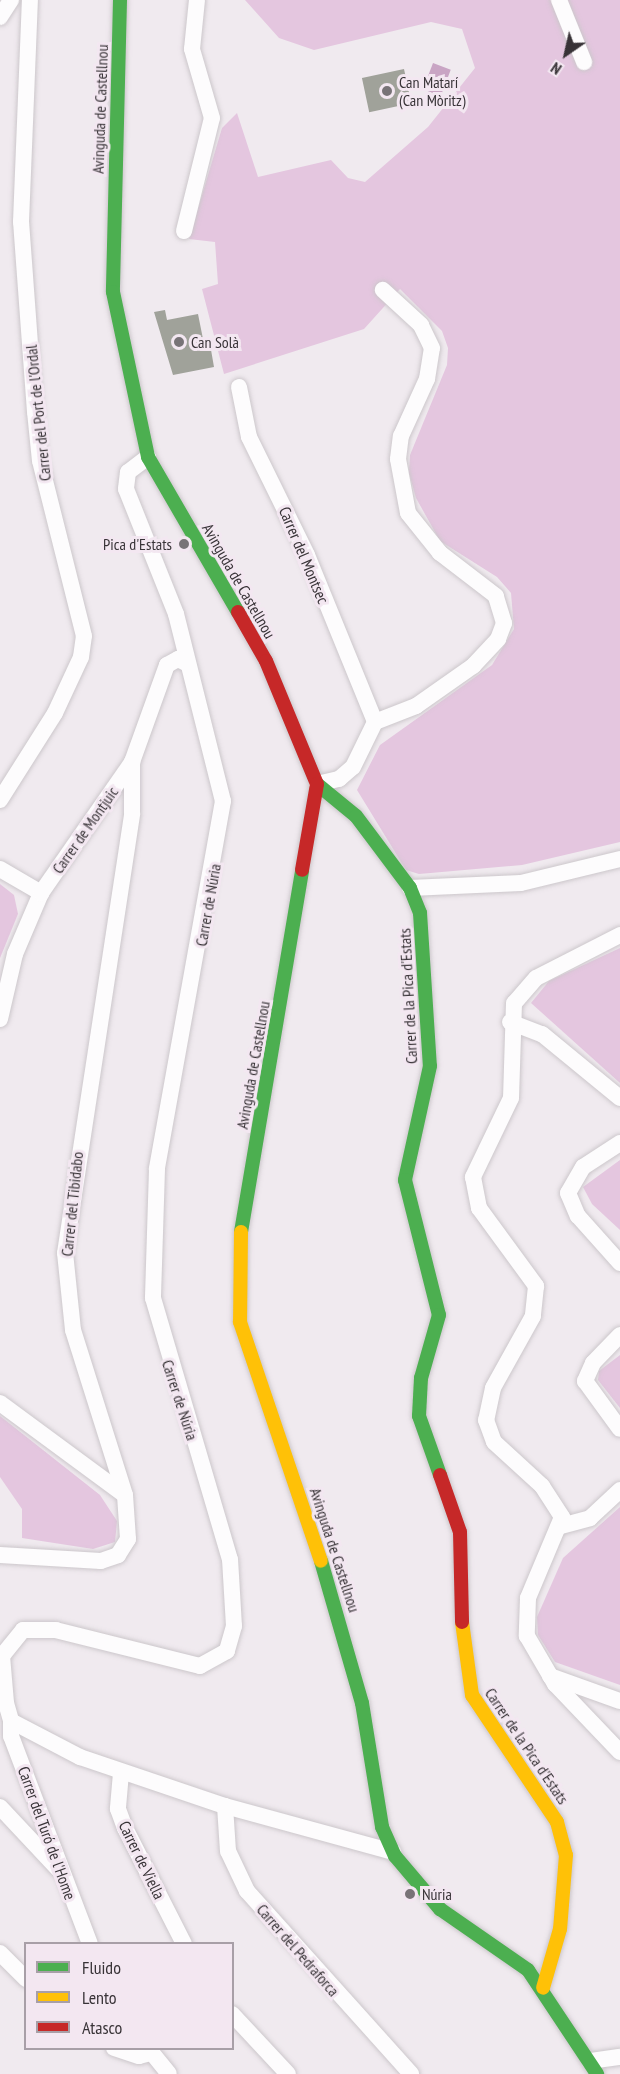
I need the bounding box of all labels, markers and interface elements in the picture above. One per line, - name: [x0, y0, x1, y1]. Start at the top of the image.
- north arrow: [536, 24, 596, 84]
- street label: Avinguda de Castellnou: [88, 44, 112, 174]
- text: N: [547, 58, 565, 80]
- place label: Can Matarí (Can Mòritz): [399, 72, 466, 110]
- marker: Can Matarí (Can Mòritz): [380, 84, 394, 98]
- place label: Can Solà: [191, 332, 239, 352]
- marker: Can Solà: [172, 335, 186, 349]
- street label: Carrer del Port de l'Ordal: [21, 344, 55, 482]
- street label: Carrer del Montsec: [275, 504, 333, 606]
- street label: Avinguda de Castellnou: [198, 520, 280, 642]
- place label: Pica d'Estats: [103, 534, 172, 554]
- marker: Pica d'Estats: [177, 537, 191, 551]
- street label: Carrer de Montjuic: [48, 783, 122, 877]
- street label: Carrer de Núria: [191, 862, 225, 948]
- street label: Carrer de la Pica d'Estats: [395, 928, 421, 1064]
- street label: Avinguda de Castellnou: [232, 1000, 274, 1130]
- street label: Carrer del Tibidabo: [57, 1151, 87, 1257]
- street label: Carrer de Núria: [158, 1357, 202, 1443]
- street label: Avinguda de Castellnou: [306, 1485, 364, 1615]
- street label: Carrer de la Pica d'Estats: [481, 1684, 573, 1808]
- street label: Carrer del Turó de l'Home: [14, 1764, 80, 1902]
- street label: Carrer de Viella: [115, 1818, 169, 1902]
- place label: Núria: [422, 1884, 452, 1904]
- marker: Núria: [403, 1887, 417, 1901]
- street label: Carrer del Pedraforca: [253, 1900, 343, 2000]
- legend: [24, 1942, 234, 2050]
- text: Fluido: [82, 1956, 121, 1979]
- text: Lento: [82, 1986, 117, 2009]
- text: Atasco: [82, 2016, 122, 2039]

